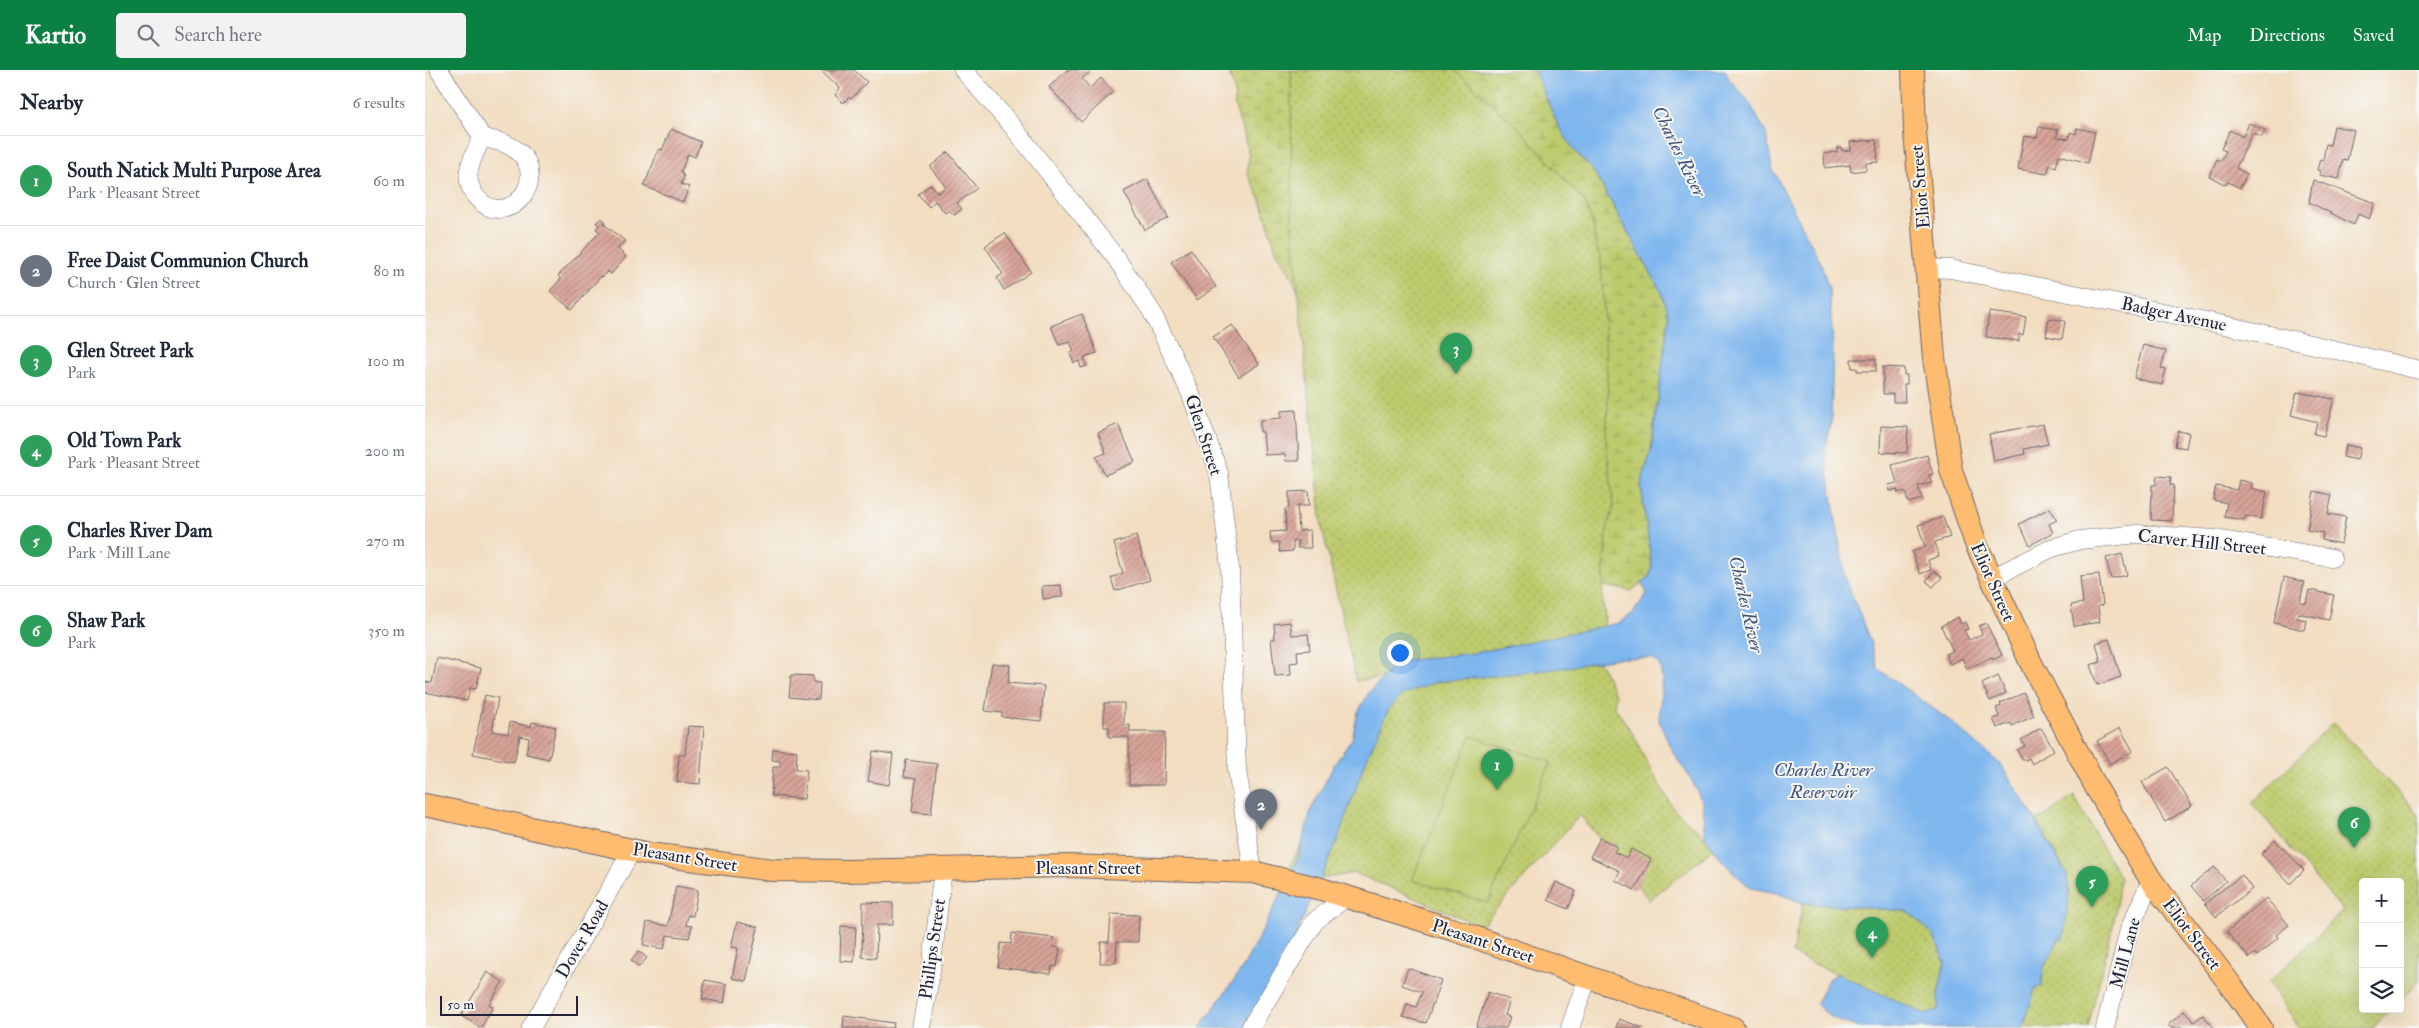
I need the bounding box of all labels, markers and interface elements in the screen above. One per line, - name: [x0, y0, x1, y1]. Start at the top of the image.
- search box: [116, 13, 466, 58]
- text: Kartio: [25, 20, 86, 51]
- icon: search: [134, 21, 162, 49]
- text: Search here: [174, 23, 262, 47]
- text: Map: [2188, 24, 2221, 47]
- text: Directions: [2249, 24, 2325, 47]
- text: Saved: [2353, 24, 2394, 47]
- text: Nearby: [20, 89, 83, 116]
- text: 6 results: [353, 93, 405, 113]
- water label: Charles River: [1647, 102, 1712, 202]
- street label: Eliot Street: [1905, 144, 1936, 230]
- text: South Natick Multi Purpose Area: [67, 159, 321, 183]
- text: 1: [33, 171, 39, 191]
- text: 60 m: [373, 171, 405, 191]
- text: Park · Pleasant Street: [67, 183, 200, 203]
- text: Free Daist Communion Church: [67, 249, 308, 273]
- text: 2: [32, 261, 40, 281]
- text: 80 m: [374, 261, 405, 281]
- text: Church · Glen Street: [67, 273, 200, 293]
- street label: Badger Avenue: [2119, 292, 2229, 337]
- pin: 3: [1440, 333, 1472, 374]
- text: Glen Street Park: [67, 339, 194, 363]
- text: 3: [33, 351, 39, 371]
- text: 100 m: [367, 351, 405, 371]
- text: Park: [67, 363, 96, 383]
- street label: Glen Street: [1180, 392, 1227, 479]
- text: Old Town Park: [67, 429, 181, 453]
- text: 4: [32, 441, 40, 461]
- text: 200 m: [365, 441, 405, 461]
- text: Park · Pleasant Street: [67, 453, 200, 473]
- text: Charles River Dam: [67, 519, 213, 543]
- street label: Carver Hill Street: [2137, 524, 2267, 561]
- text: 5: [32, 531, 40, 551]
- text: 270 m: [366, 531, 405, 551]
- street label: Eliot Street: [1965, 539, 2020, 625]
- text: Park · Mill Lane: [67, 543, 170, 563]
- water label: Charles River: [1723, 553, 1769, 656]
- text: Shaw Park: [67, 609, 145, 633]
- text: 6: [32, 621, 40, 641]
- text: 350 m: [368, 621, 405, 641]
- text: Park: [67, 633, 96, 653]
- your location: [1387, 640, 1413, 666]
- pin: 1: [1481, 749, 1513, 790]
- water label: Charles River Reservoir: [1774, 758, 1873, 804]
- pin: 2: [1245, 789, 1277, 830]
- pin: 6: [2338, 807, 2370, 848]
- street label: Pleasant Street: [631, 838, 739, 877]
- street label: Pleasant Street: [1035, 857, 1141, 880]
- pin: 5: [2076, 866, 2108, 907]
- map controls: [2359, 878, 2404, 1013]
- button: +: [2359, 878, 2404, 923]
- street label: Eliot Street: [2157, 894, 2226, 975]
- street label: Dover Road: [551, 896, 614, 982]
- street label: Phillips Street: [914, 897, 951, 1001]
- street label: Pleasant Street: [1429, 914, 1537, 969]
- street label: Mill Lane: [2105, 915, 2146, 991]
- pin: 4: [1856, 917, 1888, 958]
- button: −: [2359, 923, 2404, 968]
- button: layers: [2359, 968, 2404, 1013]
- scale bar: [440, 993, 577, 1016]
- text: 50 m: [447, 996, 474, 1013]

